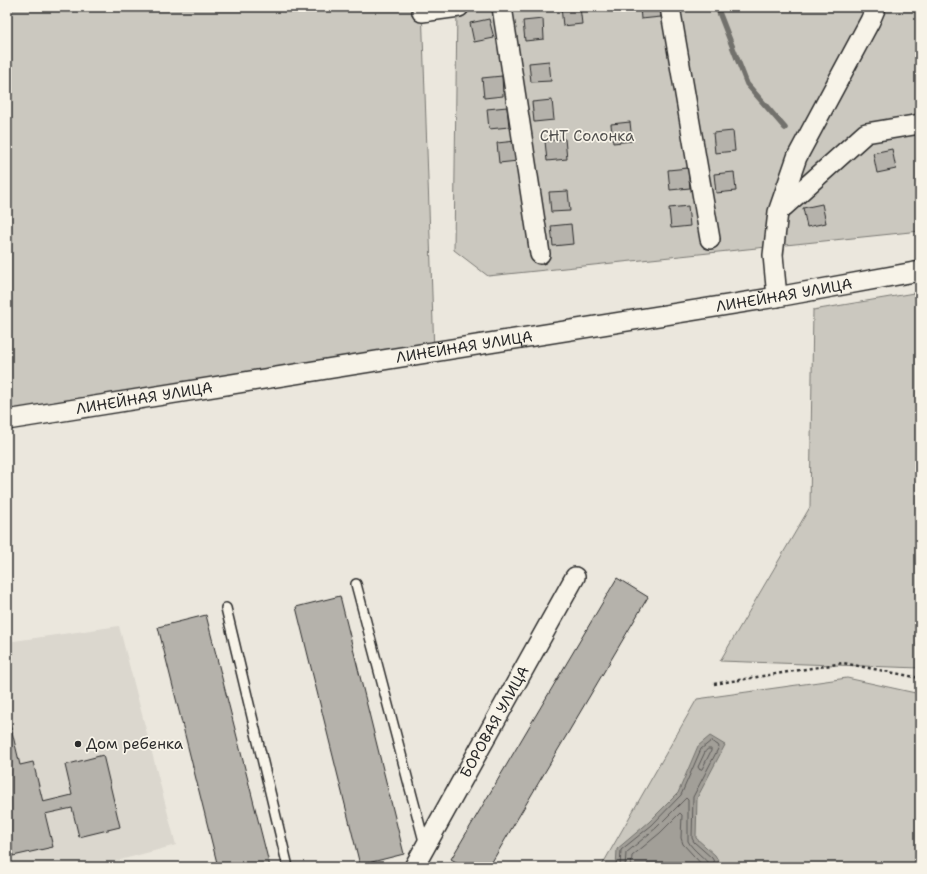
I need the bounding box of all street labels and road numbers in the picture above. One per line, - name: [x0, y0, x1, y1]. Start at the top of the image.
- street label: ЛИНЕЙНАЯ УЛИЦА: [714, 273, 854, 317]
- street label: ЛИНЕЙНАЯ УЛИЦА: [394, 326, 534, 368]
- street label: ЛИНЕЙНАЯ УЛИЦА: [74, 377, 214, 419]
- street label: БОРОВАЯ УЛИЦА: [456, 662, 534, 781]

